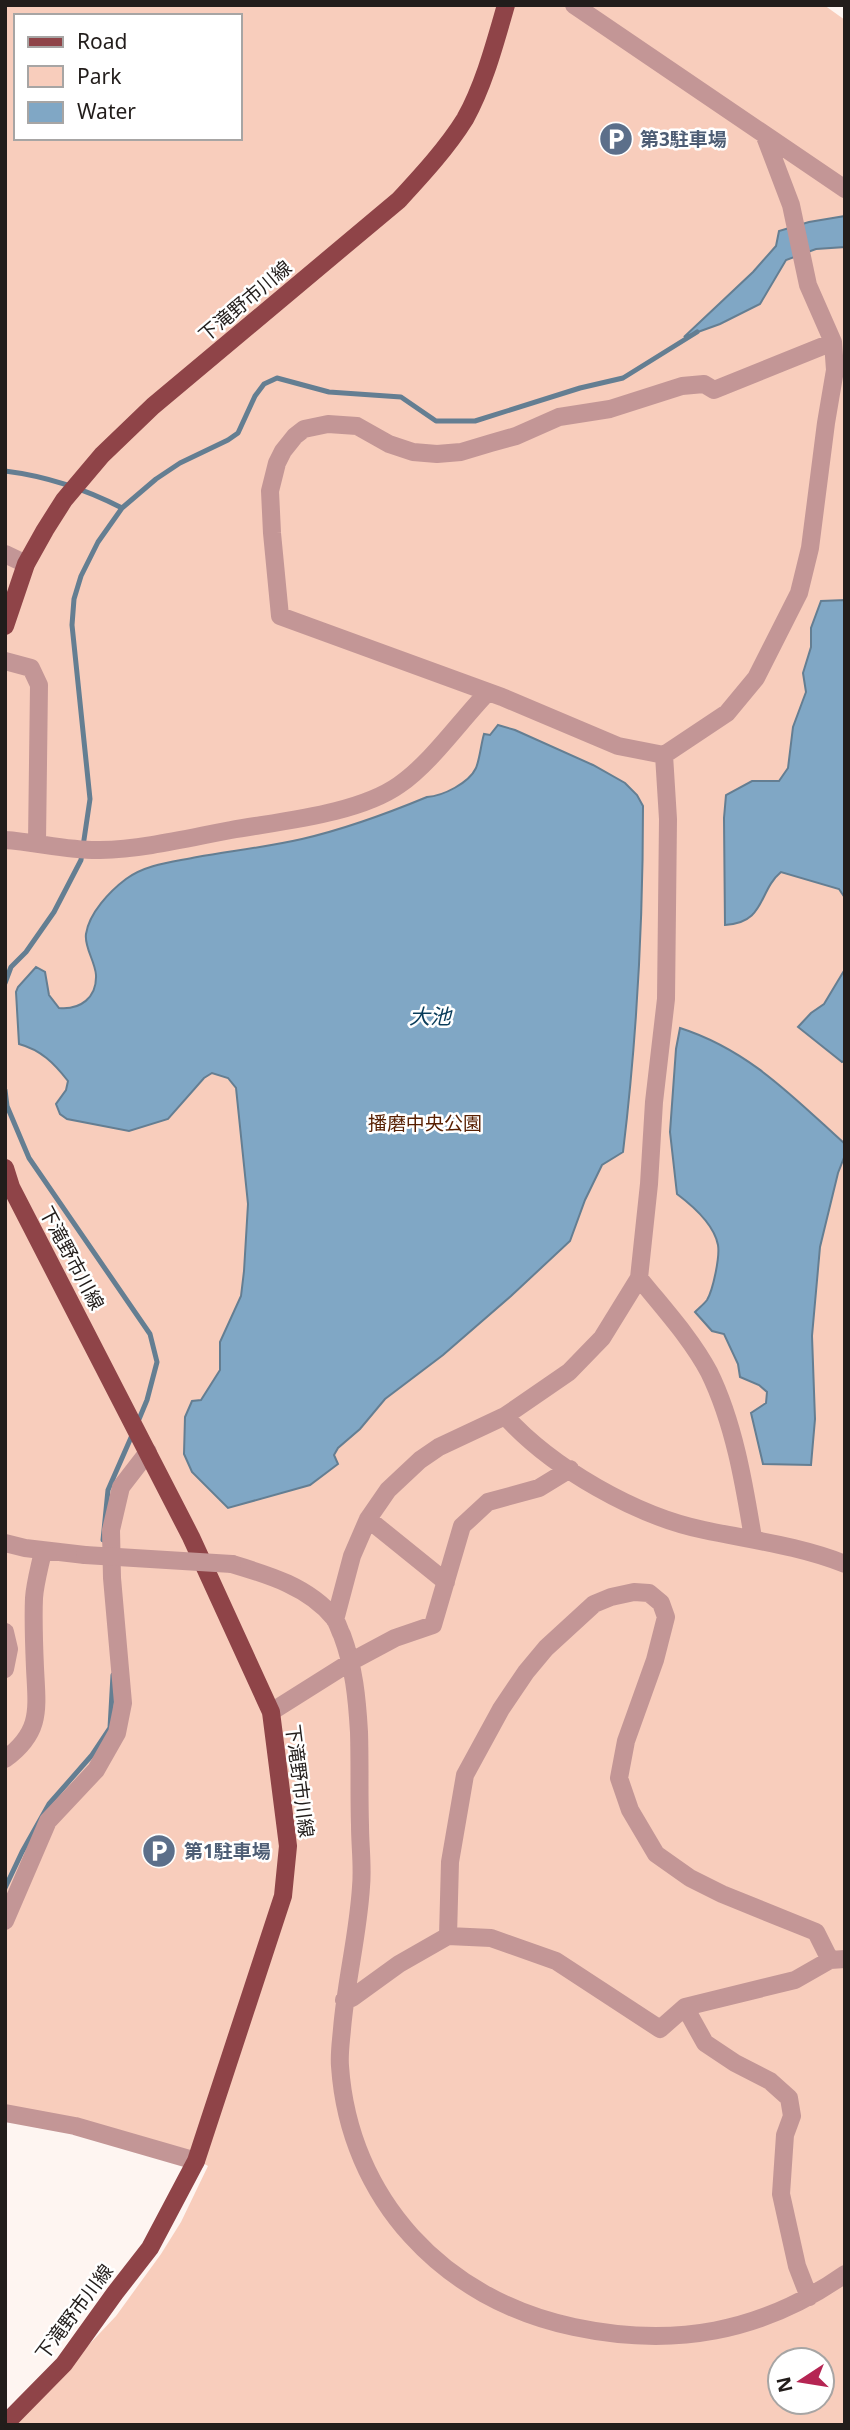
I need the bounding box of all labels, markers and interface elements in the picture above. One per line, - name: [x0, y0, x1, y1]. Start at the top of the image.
- legend: [14, 14, 242, 140]
- text: Road: [77, 27, 127, 55]
- text: Park: [77, 62, 122, 90]
- text: Water: [77, 97, 136, 125]
- parking icon: 第3駐車場: [597, 120, 635, 158]
- place label: 第3駐車場: [640, 126, 727, 152]
- street label: 下滝野市川線: [193, 254, 297, 348]
- water label: 大池: [409, 1002, 453, 1030]
- park label: 播磨中央公園: [368, 1110, 482, 1136]
- street label: 下滝野市川線: [34, 1202, 110, 1314]
- street label: 下滝野市川線: [280, 1723, 320, 1839]
- parking icon: 第1駐車場: [140, 1832, 178, 1870]
- place label: 第1駐車場: [184, 1838, 271, 1864]
- street label: 下滝野市川線: [29, 2259, 119, 2365]
- north arrow: [766, 2346, 836, 2416]
- text: N: [770, 2374, 799, 2395]

